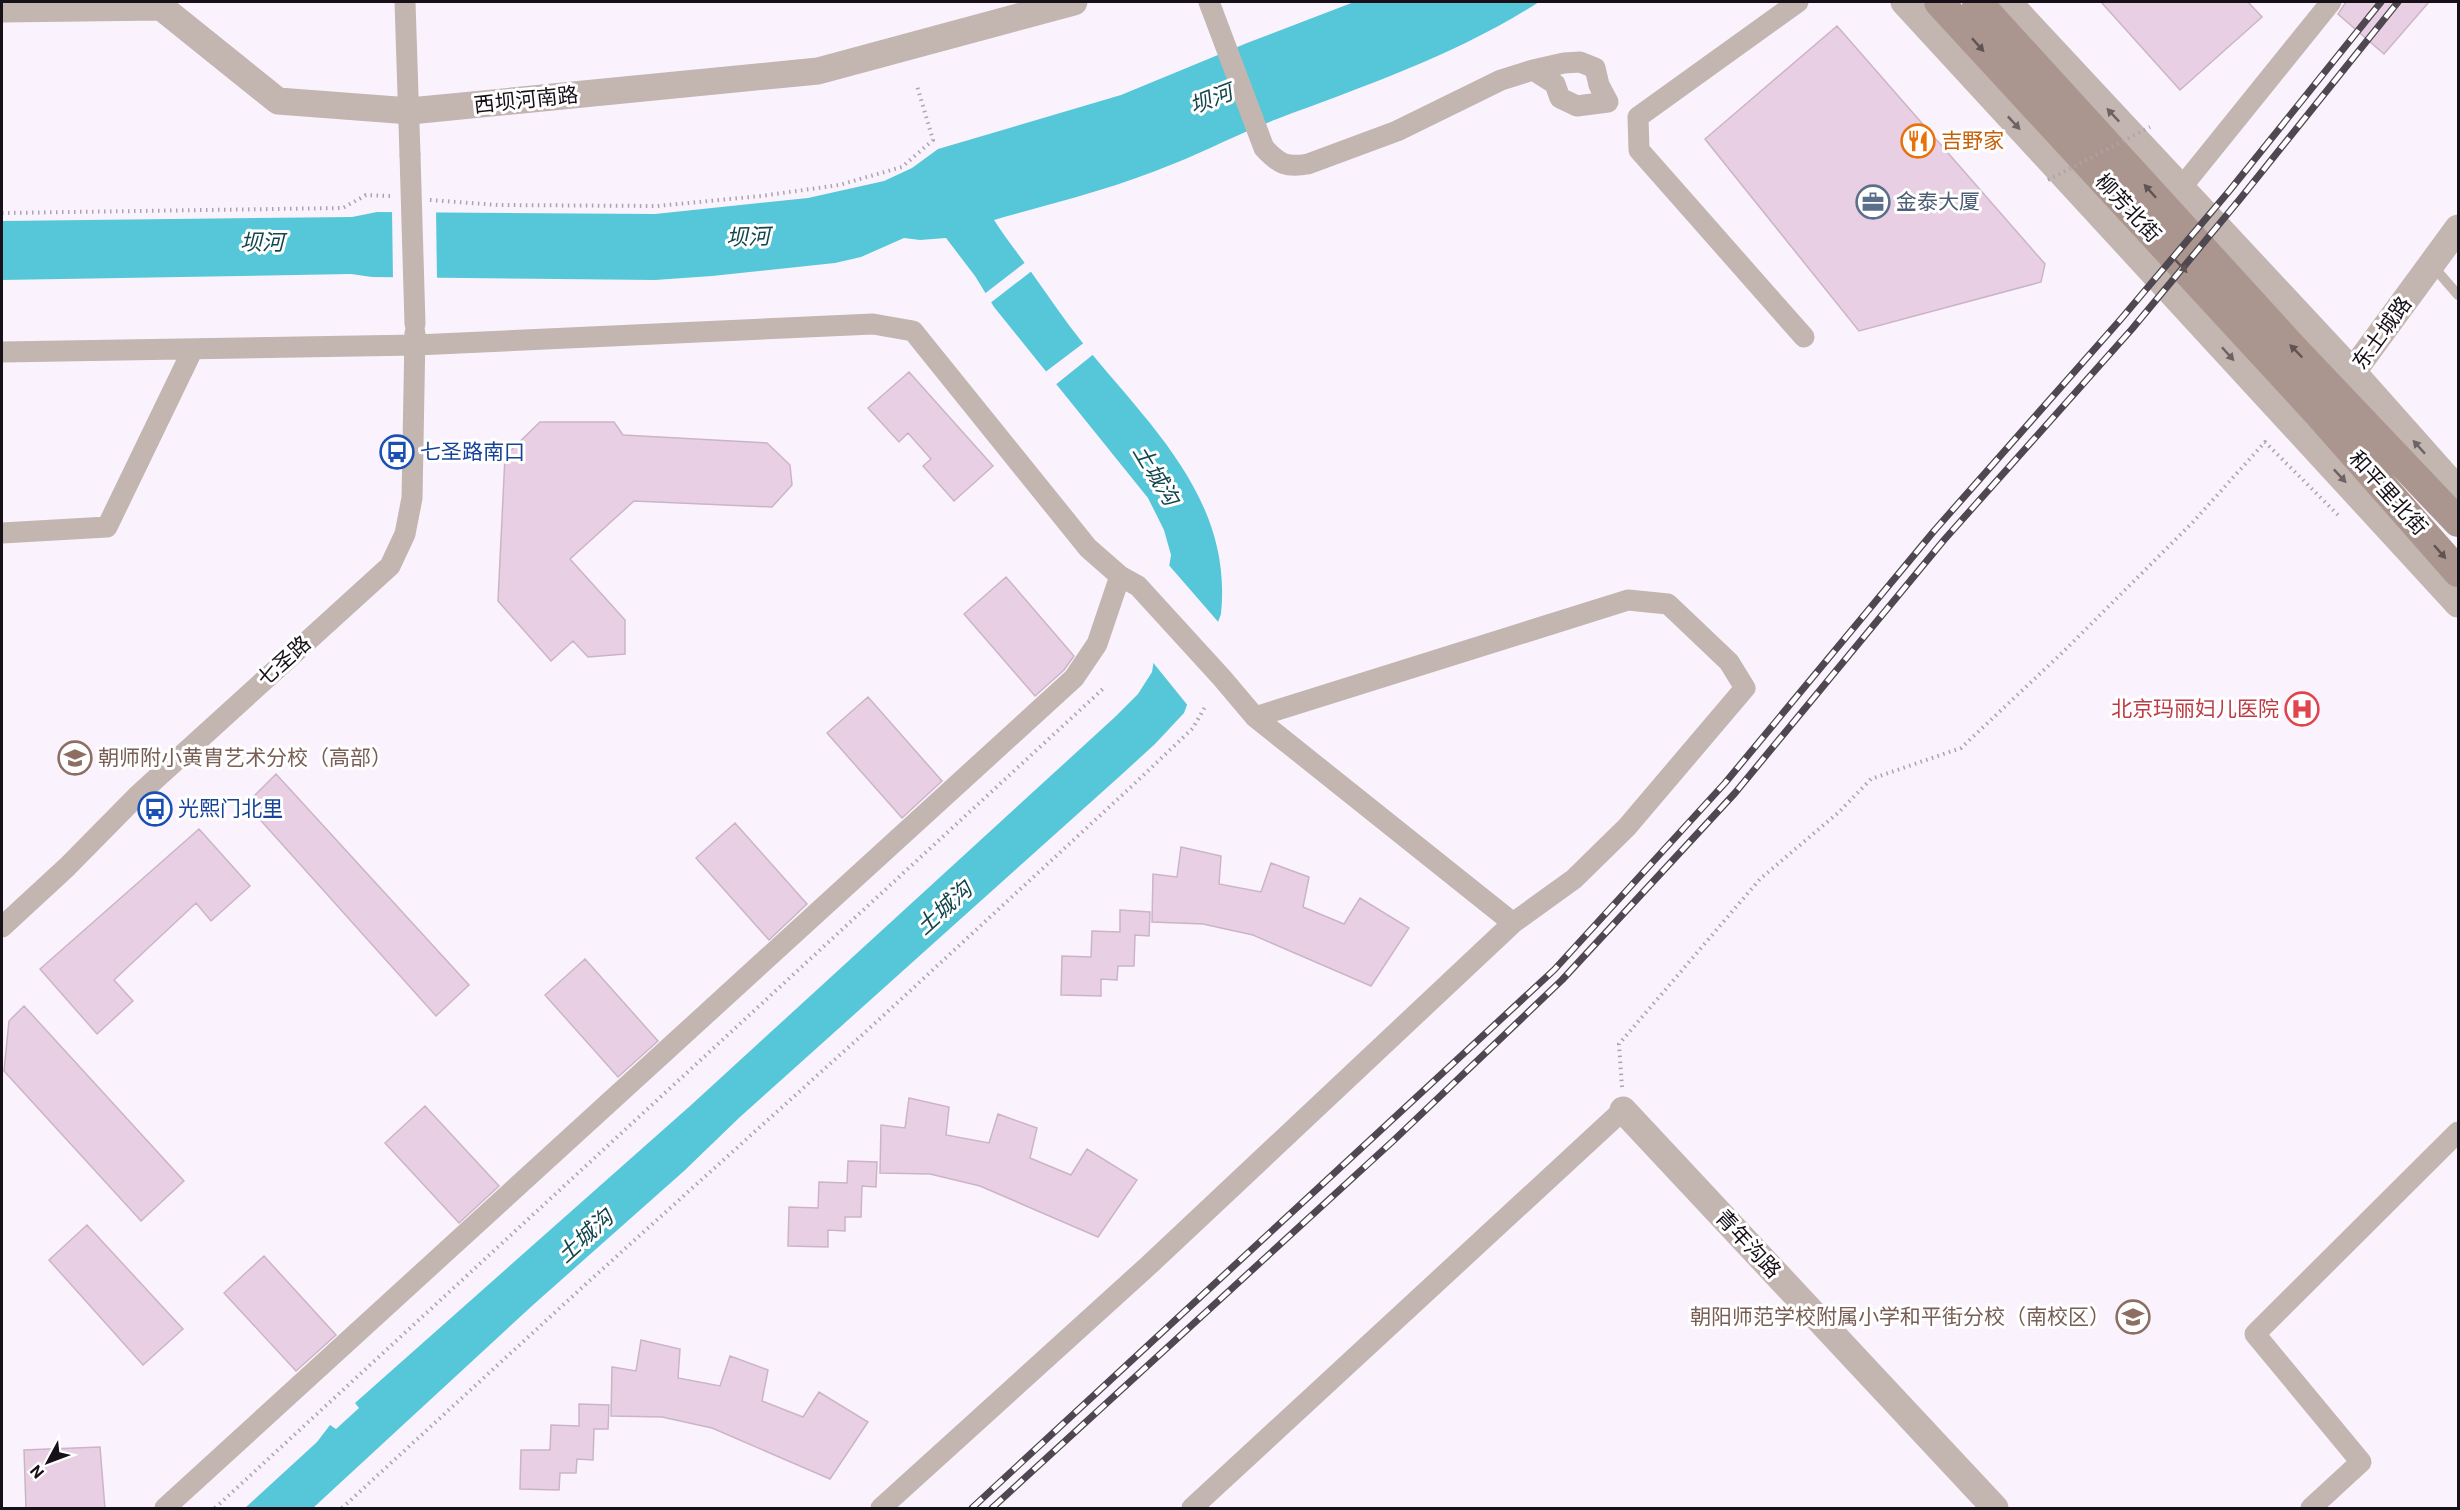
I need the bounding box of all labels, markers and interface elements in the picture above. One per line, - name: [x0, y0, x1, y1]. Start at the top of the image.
- one-way arrow: [1971, 37, 1985, 52]
- water label: 坝河: [1186, 78, 1240, 119]
- street label: 西坝河南路: [473, 83, 579, 117]
- one-way arrow: [2107, 109, 2121, 123]
- one-way arrow: [2007, 115, 2021, 130]
- restaurant icon: 吉野家: [1900, 123, 1936, 159]
- place label: 吉野家: [1941, 129, 2004, 153]
- street label: 柳芳北街: [2091, 169, 2165, 247]
- office icon: 金泰大厦: [1855, 184, 1891, 220]
- one-way arrow: [2143, 184, 2157, 199]
- place label: 金泰大厦: [1896, 190, 1980, 214]
- water label: 坝河: [726, 224, 774, 250]
- water label: 坝河: [240, 230, 288, 255]
- one-way arrow: [2174, 258, 2188, 273]
- street label: 东土城路: [2348, 292, 2416, 374]
- one-way arrow: [2289, 343, 2303, 358]
- one-way arrow: [2221, 346, 2234, 361]
- bus stop icon: 七圣路南口: [379, 434, 415, 470]
- place label: 七圣路南口: [420, 440, 525, 464]
- water label: 土城沟: [1128, 440, 1185, 511]
- one-way arrow: [2413, 440, 2426, 455]
- street label: 和平里北街: [2344, 446, 2432, 540]
- one-way arrow: [2333, 468, 2346, 483]
- one-way arrow: [2433, 544, 2446, 559]
- street label: 七圣路: [253, 631, 315, 691]
- hospital icon: 北京玛丽妇儿医院: [2284, 691, 2320, 727]
- place label: 北京玛丽妇儿医院: [2111, 697, 2279, 721]
- school or university icon: 朝师附小黄胄艺术分校（高部）: [57, 740, 93, 776]
- place label: 朝师附小黄胄艺术分校（高部）: [98, 746, 392, 770]
- bus stop icon: 光熙门北里: [137, 791, 173, 827]
- place label: 光熙门北里: [178, 797, 283, 821]
- water label: 土城沟: [911, 875, 978, 939]
- water label: 土城沟: [552, 1203, 619, 1267]
- street label: 青年沟路: [1711, 1205, 1785, 1283]
- school or university icon: 朝阳师范学校附属小学和平街分校（南校区）: [2115, 1299, 2151, 1335]
- place label: 朝阳师范学校附属小学和平街分校（南校区）: [1690, 1305, 2110, 1329]
- north arrow: [18, 1432, 78, 1492]
- text: N: [26, 1461, 48, 1482]

